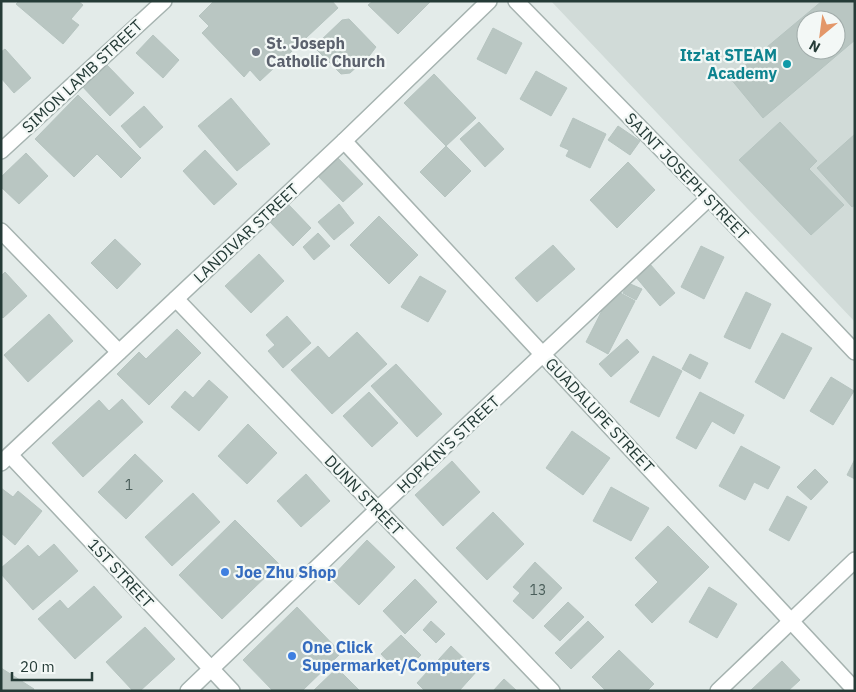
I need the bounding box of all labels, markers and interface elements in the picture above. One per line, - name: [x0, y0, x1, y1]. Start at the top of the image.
- north arrow: [796, 10, 846, 60]
- street label: SIMON LAMB STREET: [18, 15, 146, 137]
- place label: St. Joseph Catholic Church: [266, 33, 385, 71]
- text: N: [806, 36, 823, 57]
- place label: Itz'at STEAM Academy: [680, 45, 777, 83]
- marker: St. Joseph Catholic Church: [250, 46, 262, 58]
- marker: Itz'at STEAM Academy: [781, 58, 793, 70]
- street label: SAINT JOSEPH STREET: [621, 108, 753, 244]
- street label: LANDIVAR STREET: [189, 179, 303, 287]
- street label: GUADALUPE STREET: [541, 353, 659, 477]
- street label: HOPKIN'S STREET: [392, 391, 504, 497]
- street label: DUNN STREET: [321, 451, 407, 539]
- house number: 1: [125, 476, 133, 494]
- street label: 1ST STREET: [84, 534, 158, 612]
- place label: Joe Zhu Shop: [235, 562, 337, 582]
- marker: Joe Zhu Shop: [219, 566, 231, 578]
- house number: 13: [530, 581, 546, 599]
- place label: One Click Supermarket/Computers: [302, 637, 490, 675]
- scale bar: [12, 650, 92, 682]
- marker: One Click Supermarket/Computers: [286, 650, 298, 662]
- text: 20 m: [20, 657, 55, 676]

